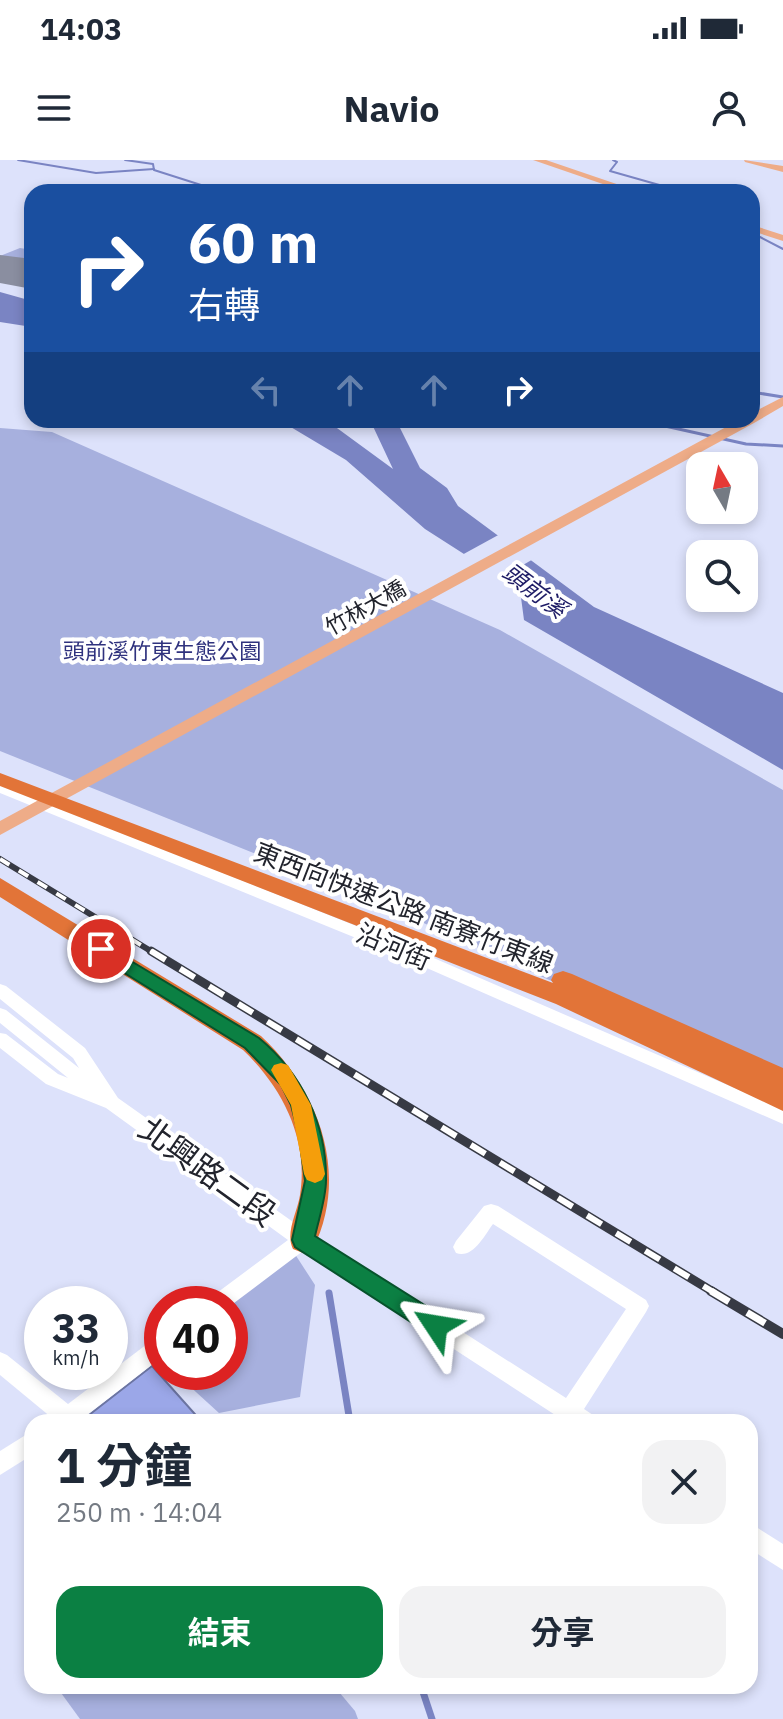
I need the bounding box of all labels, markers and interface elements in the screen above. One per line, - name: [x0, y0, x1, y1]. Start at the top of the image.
- text: 14:03: [40, 9, 122, 48]
- text: Navio: [343, 85, 440, 132]
- icon: menu: [32, 86, 76, 130]
- icon: person: [707, 86, 751, 130]
- text: 60 m: [188, 206, 318, 278]
- icon: right: [56, 216, 160, 320]
- text: 右轉: [188, 281, 260, 328]
- icon: left: [244, 368, 288, 412]
- icon: ahead: [328, 368, 372, 412]
- icon: ahead: [412, 368, 456, 412]
- icon: right: [496, 368, 540, 412]
- north arrow: [686, 452, 758, 524]
- map controls: [686, 452, 758, 612]
- button: search: [686, 540, 758, 612]
- water label: 頭前溪: [497, 556, 576, 626]
- street label: 竹林大橋: [319, 573, 411, 641]
- park label: 頭前溪竹東生態公園: [63, 636, 261, 665]
- street label: 東西向快速公路 南寮竹東線: [249, 834, 559, 980]
- pin: [67, 915, 135, 983]
- street label: 沿河街: [351, 915, 437, 977]
- icon: arrive: [79, 927, 123, 971]
- street label: 北興路二段: [131, 1107, 285, 1235]
- position arrow: [394, 1284, 478, 1368]
- speed limit sign: 40: [144, 1286, 248, 1390]
- text: 33: [52, 1302, 100, 1354]
- text: km/h: [52, 1344, 100, 1371]
- text: 1 分鐘: [56, 1434, 192, 1496]
- button: close: [642, 1440, 726, 1524]
- text: 250 m · 14:04: [56, 1495, 222, 1529]
- button: 結束: [56, 1586, 383, 1678]
- button: 分享: [399, 1586, 726, 1678]

